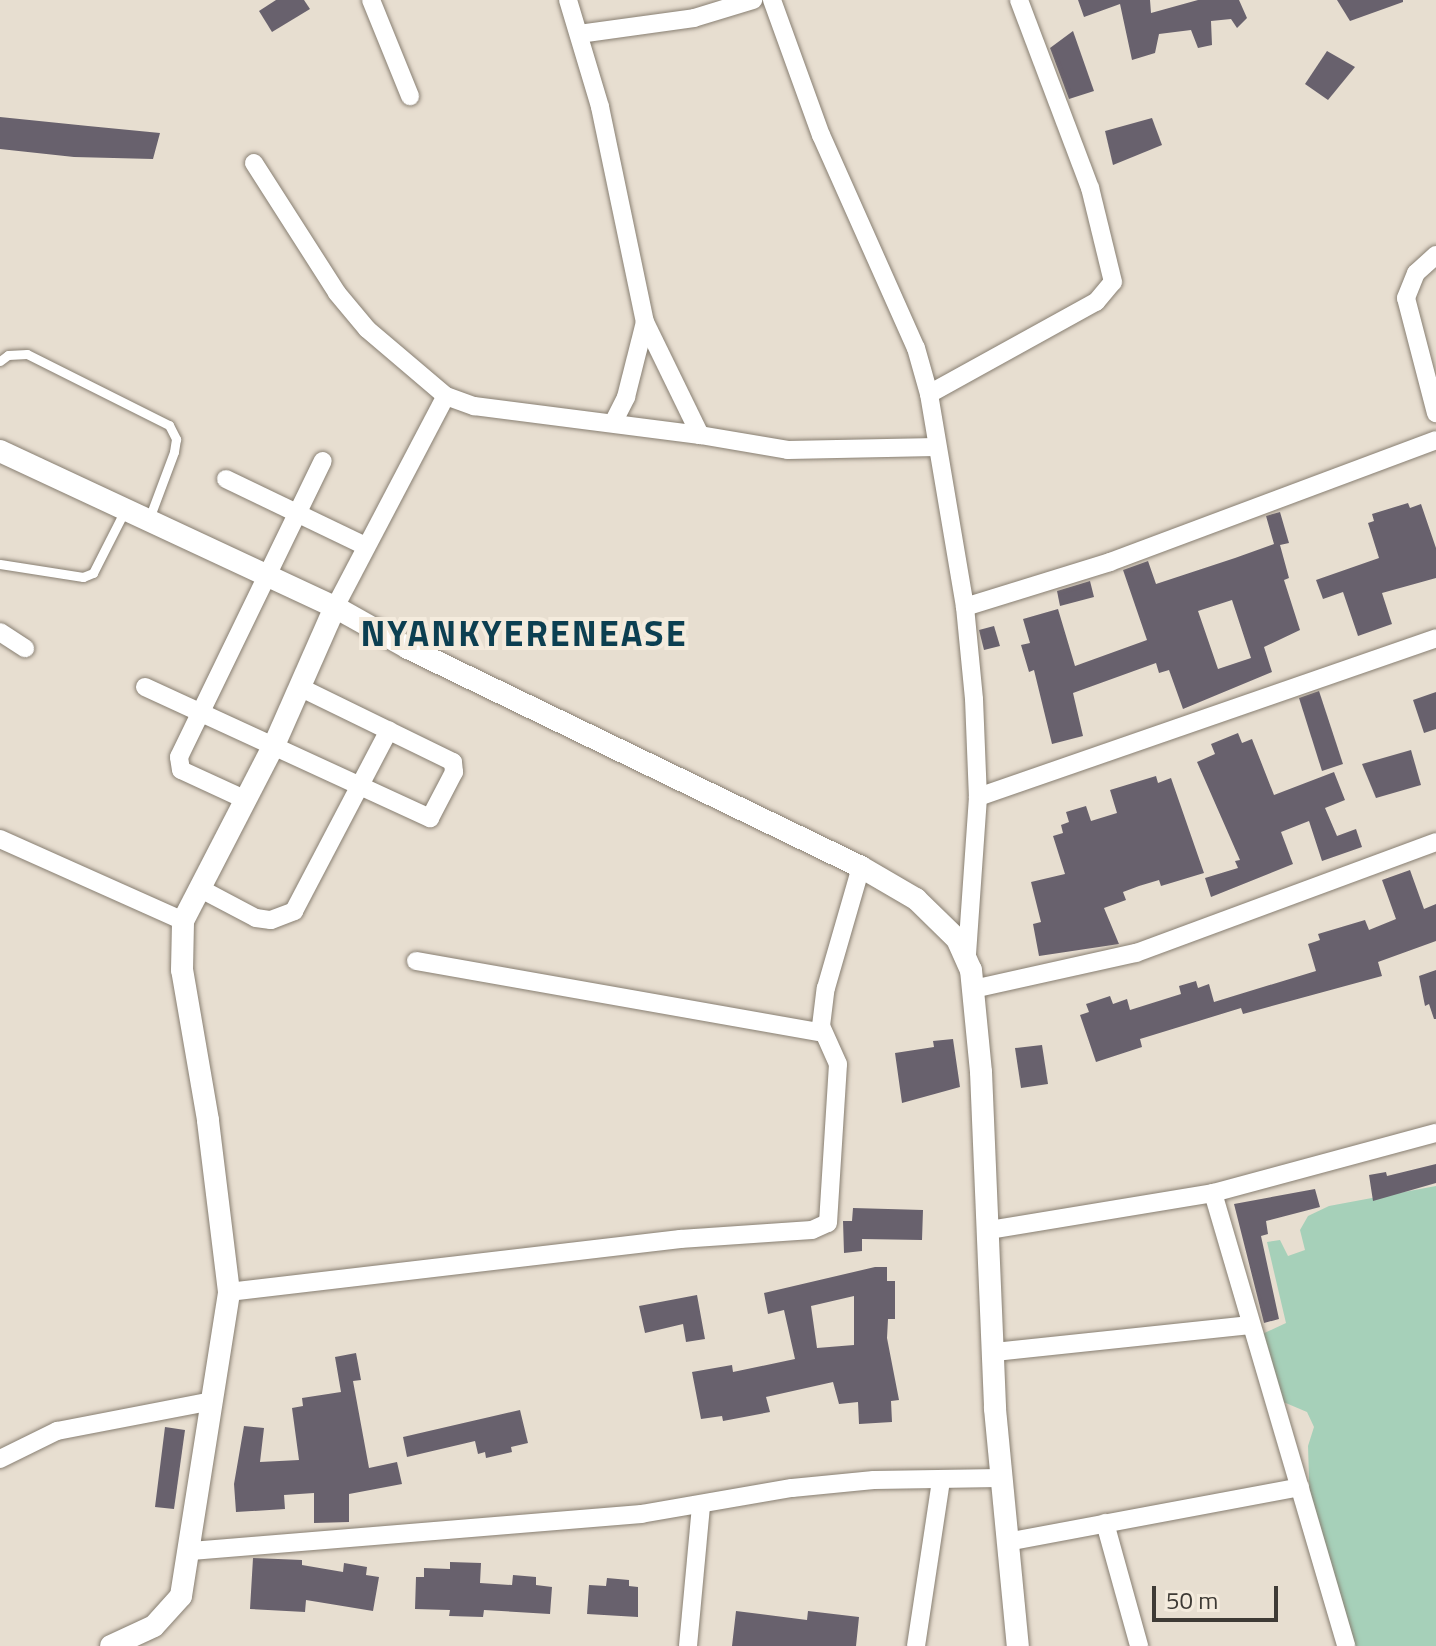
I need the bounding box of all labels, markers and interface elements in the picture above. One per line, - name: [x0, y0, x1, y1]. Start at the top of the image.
- district label: NYANKYERENEASE: [360, 611, 688, 655]
- scale bar: [1156, 1570, 1282, 1620]
- text: 50 m: [1166, 1582, 1218, 1618]

